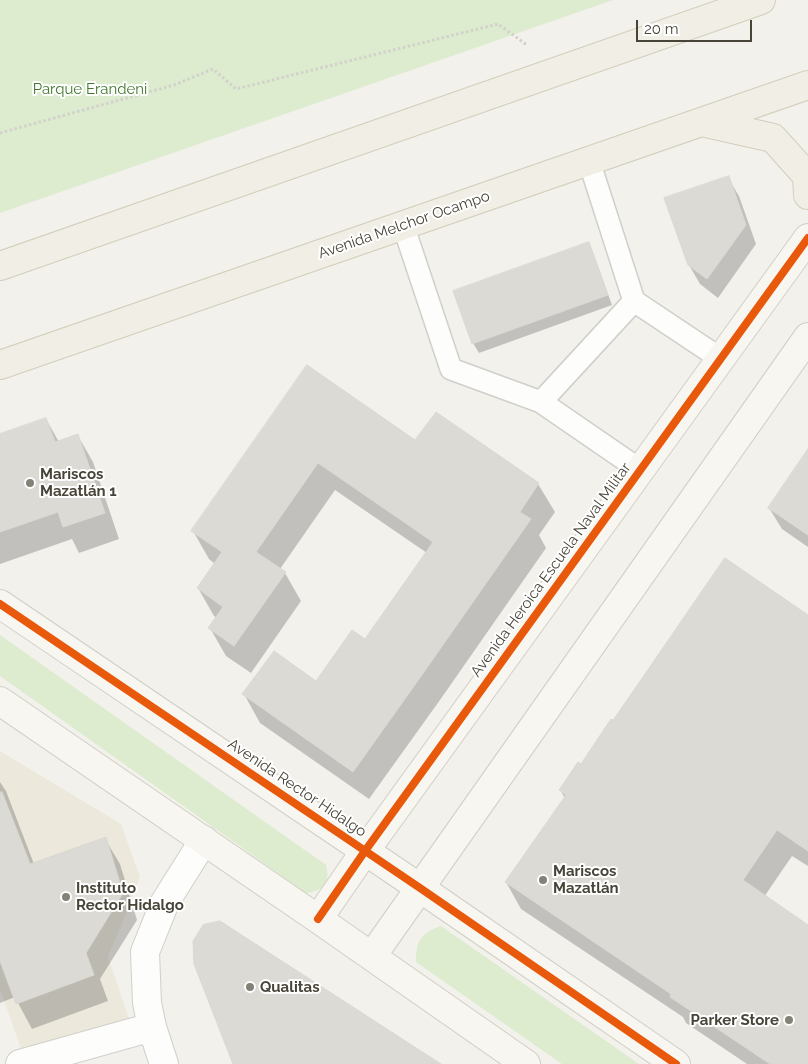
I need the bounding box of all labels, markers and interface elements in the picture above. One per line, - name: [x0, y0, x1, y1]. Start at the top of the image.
- scale bar: [638, 10, 754, 42]
- text: 20 m: [644, 20, 679, 38]
- park label: Parque Erandeni: [33, 80, 147, 98]
- street label: Avenida Melchor Ocampo: [316, 187, 492, 263]
- street label: Avenida Heroica Escuela Naval Militar: [467, 459, 635, 681]
- place label: Mariscos Mazatlán 1: [40, 465, 117, 500]
- marker: Mariscos Mazatlán 1: [24, 477, 36, 489]
- street label: Avenida Rector Hidalgo: [224, 735, 370, 841]
- place label: Mariscos Mazatlán: [553, 862, 619, 897]
- marker: Mariscos Mazatlán: [537, 874, 549, 886]
- place label: Instituto Rector Hidalgo: [76, 879, 184, 914]
- marker: Instituto Rector Hidalgo: [60, 891, 72, 903]
- place label: Qualitas: [260, 978, 320, 996]
- marker: Qualitas: [244, 981, 256, 993]
- place label: Parker Store: [691, 1011, 779, 1029]
- marker: Parker Store: [783, 1014, 795, 1026]

